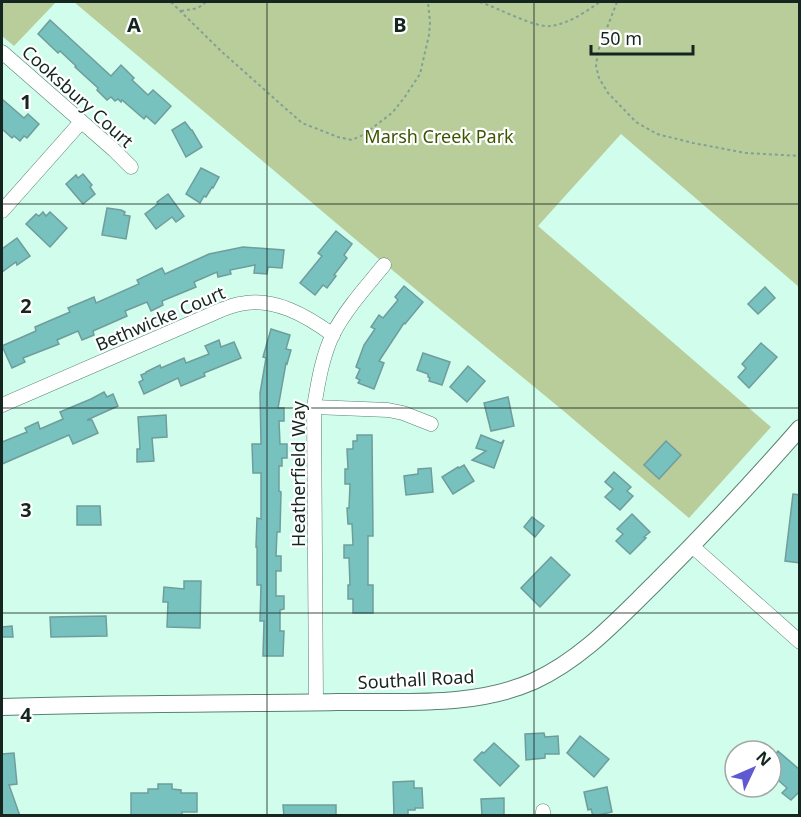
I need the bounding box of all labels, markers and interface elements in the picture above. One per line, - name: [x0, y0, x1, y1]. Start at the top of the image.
- text: A: [127, 11, 141, 38]
- text: B: [393, 11, 407, 38]
- scale bar: [591, 18, 693, 56]
- text: 50 m: [600, 26, 642, 50]
- street label: Cooksbury Court: [17, 40, 139, 153]
- text: 1: [20, 88, 32, 115]
- park label: Marsh Creek Park: [364, 124, 514, 148]
- street label: Bethwicke Court: [91, 280, 229, 356]
- text: 2: [20, 292, 32, 319]
- street label: Heatherfield Way: [286, 400, 310, 547]
- text: 3: [20, 496, 32, 523]
- street label: Southall Road: [357, 664, 475, 694]
- text: 4: [20, 701, 32, 728]
- north arrow: [723, 739, 783, 799]
- text: N: [751, 746, 776, 771]

